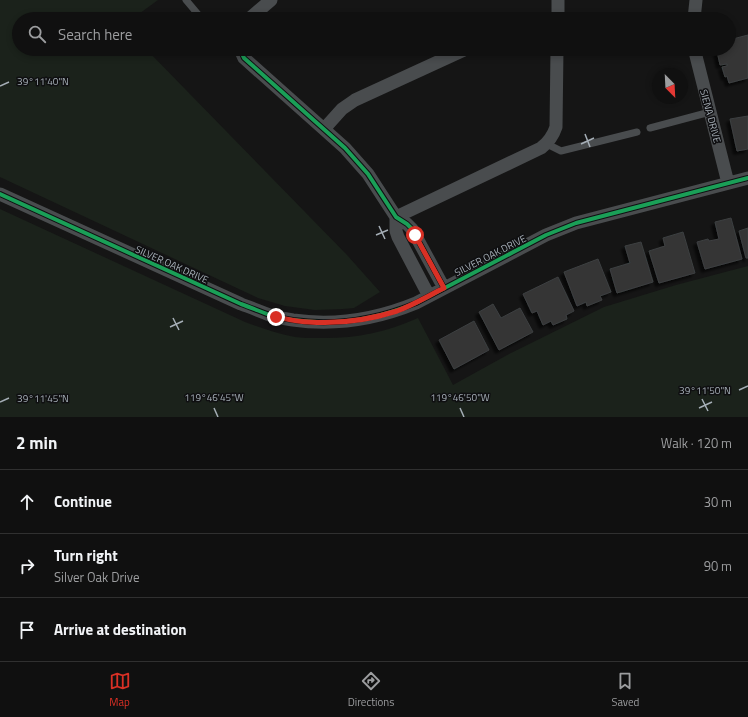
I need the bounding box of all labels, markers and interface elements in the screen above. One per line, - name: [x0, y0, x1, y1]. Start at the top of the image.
- search box: [12, 12, 736, 56]
- icon: search: [26, 23, 48, 45]
- text: Search here: [58, 23, 132, 46]
- north arrow: [652, 68, 688, 104]
- text: 39°11'40"N: [17, 74, 69, 89]
- street label: SIENA DRIVE: [696, 88, 725, 145]
- route start: [406, 226, 424, 244]
- street label: SILVER OAK DRIVE: [452, 231, 529, 280]
- street label: SILVER OAK DRIVE: [133, 242, 211, 287]
- route end: [267, 308, 285, 326]
- text: 39°11'50"N: [679, 383, 731, 398]
- text: 119°46'45"W: [184, 390, 244, 405]
- text: 119°46'50"W: [430, 390, 490, 405]
- text: 39°11'45"N: [17, 391, 69, 406]
- text: 2 min: [16, 430, 57, 456]
- text: Walk · 120 m: [661, 433, 732, 453]
- text: Continue: [54, 490, 112, 513]
- icon: ahead: [16, 491, 38, 513]
- text: 30 m: [704, 492, 732, 512]
- text: Turn right: [54, 544, 118, 567]
- icon: right: [16, 555, 38, 577]
- text: 90 m: [704, 556, 732, 576]
- text: Silver Oak Drive: [54, 567, 140, 587]
- text: Arrive at destination: [54, 618, 187, 641]
- icon: arrive: [16, 619, 38, 641]
- tab: Map: [109, 670, 131, 710]
- tab: Directions: [348, 670, 394, 710]
- tab: Saved: [611, 670, 639, 710]

